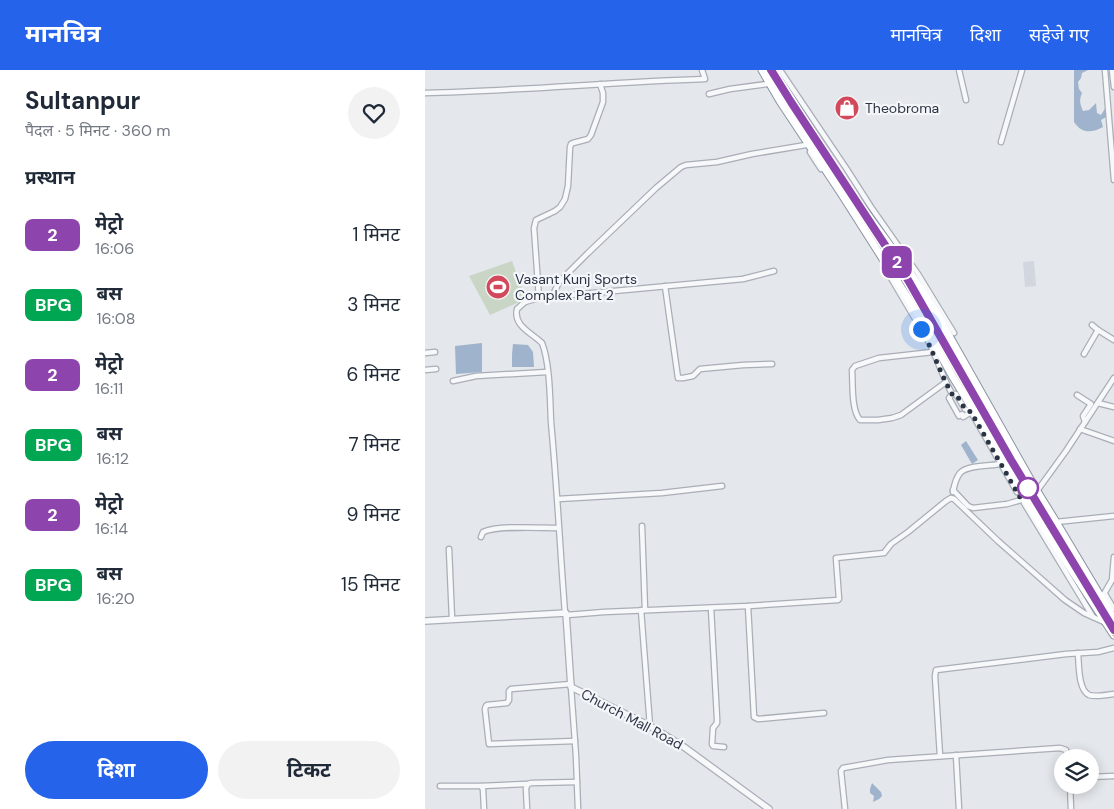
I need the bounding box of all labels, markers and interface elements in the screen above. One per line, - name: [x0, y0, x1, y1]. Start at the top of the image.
- text: मानचित्र: [25, 18, 101, 49]
- text: मानचित्र: [890, 23, 942, 47]
- text: दिशा: [970, 23, 1001, 47]
- text: सहेजे गए: [1029, 23, 1089, 47]
- text: Sultanpur: [25, 85, 140, 116]
- button: heart: [348, 87, 400, 139]
- shop icon: Theobroma: [834, 95, 860, 121]
- place label: Theobroma: [865, 99, 939, 117]
- text: पैदल · 5 मिनट · 360 m: [25, 120, 170, 141]
- text: प्रस्थान: [25, 165, 75, 190]
- text: मेट्रो: [95, 211, 123, 236]
- text: 1 मिनट: [353, 222, 400, 247]
- text: 2: [47, 223, 58, 247]
- text: 16:06: [95, 238, 134, 259]
- line badge: 2: [881, 246, 913, 278]
- text: 2: [892, 250, 902, 274]
- place label: Vasant Kunj Sports Complex Part 2: [515, 270, 637, 304]
- sports icon: Vasant Kunj Sports Complex Part 2: [485, 274, 511, 300]
- text: बस: [97, 281, 122, 306]
- text: 3 मिनट: [347, 292, 400, 317]
- text: BPG: [35, 293, 72, 317]
- text: 16:08: [97, 308, 136, 329]
- your location: [909, 317, 934, 342]
- text: मेट्रो: [95, 351, 123, 376]
- text: 6 मिनट: [347, 362, 400, 387]
- text: 2: [47, 363, 58, 387]
- text: 16:11: [95, 378, 123, 399]
- text: बस: [97, 421, 122, 446]
- text: 7 मिनट: [348, 432, 400, 457]
- text: BPG: [35, 433, 72, 457]
- text: 16:12: [97, 448, 129, 469]
- unlabelled marker: [1017, 477, 1039, 499]
- text: मेट्रो: [95, 491, 123, 516]
- text: 9 मिनट: [347, 502, 400, 527]
- text: 2: [47, 503, 58, 527]
- text: 16:14: [95, 518, 128, 539]
- text: बस: [97, 561, 122, 586]
- text: 15 मिनट: [341, 572, 400, 597]
- text: BPG: [35, 573, 72, 597]
- text: 16:20: [97, 588, 135, 609]
- street label: Church Mall Road: [578, 685, 686, 753]
- button: दिशा: [25, 741, 208, 799]
- button: टिकट: [218, 741, 400, 799]
- map controls: [1054, 749, 1099, 794]
- button: layers: [1054, 749, 1099, 794]

